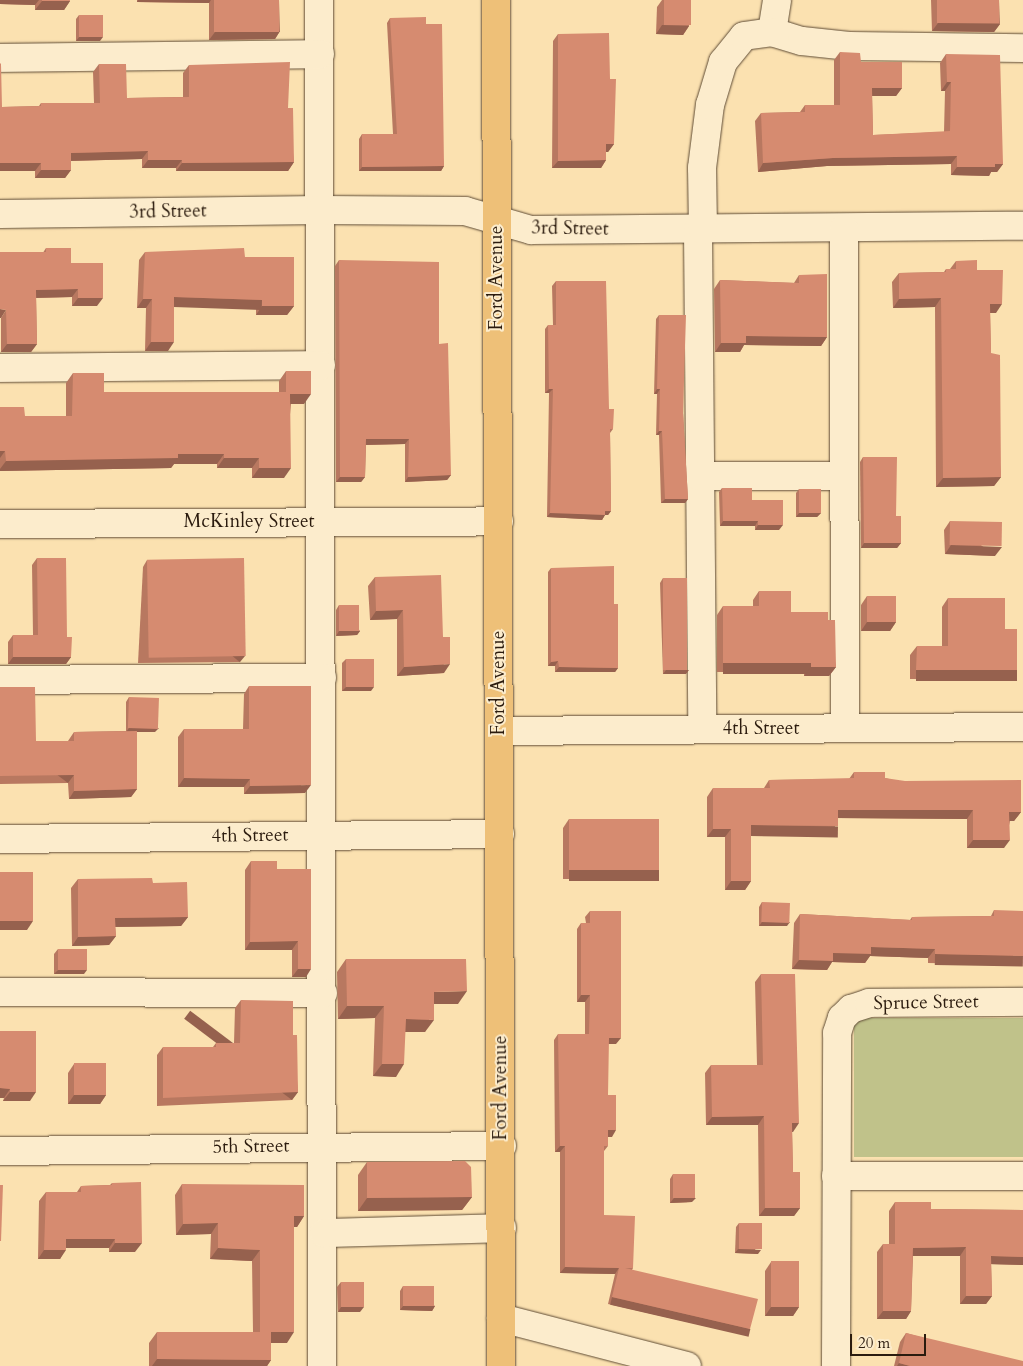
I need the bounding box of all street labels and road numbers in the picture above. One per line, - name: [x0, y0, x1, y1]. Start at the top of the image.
- street label: 3rd Street: [129, 200, 207, 224]
- street label: 3rd Street: [531, 217, 609, 241]
- street label: Ford Avenue: [486, 226, 508, 330]
- street label: McKinley Street: [183, 511, 315, 533]
- street label: Ford Avenue: [488, 631, 510, 735]
- street label: 4th Street: [723, 718, 799, 740]
- street label: 4th Street: [211, 824, 289, 848]
- street label: Spruce Street: [873, 991, 979, 1015]
- street label: Ford Avenue: [490, 1036, 512, 1140]
- street label: 5th Street: [212, 1135, 290, 1159]

